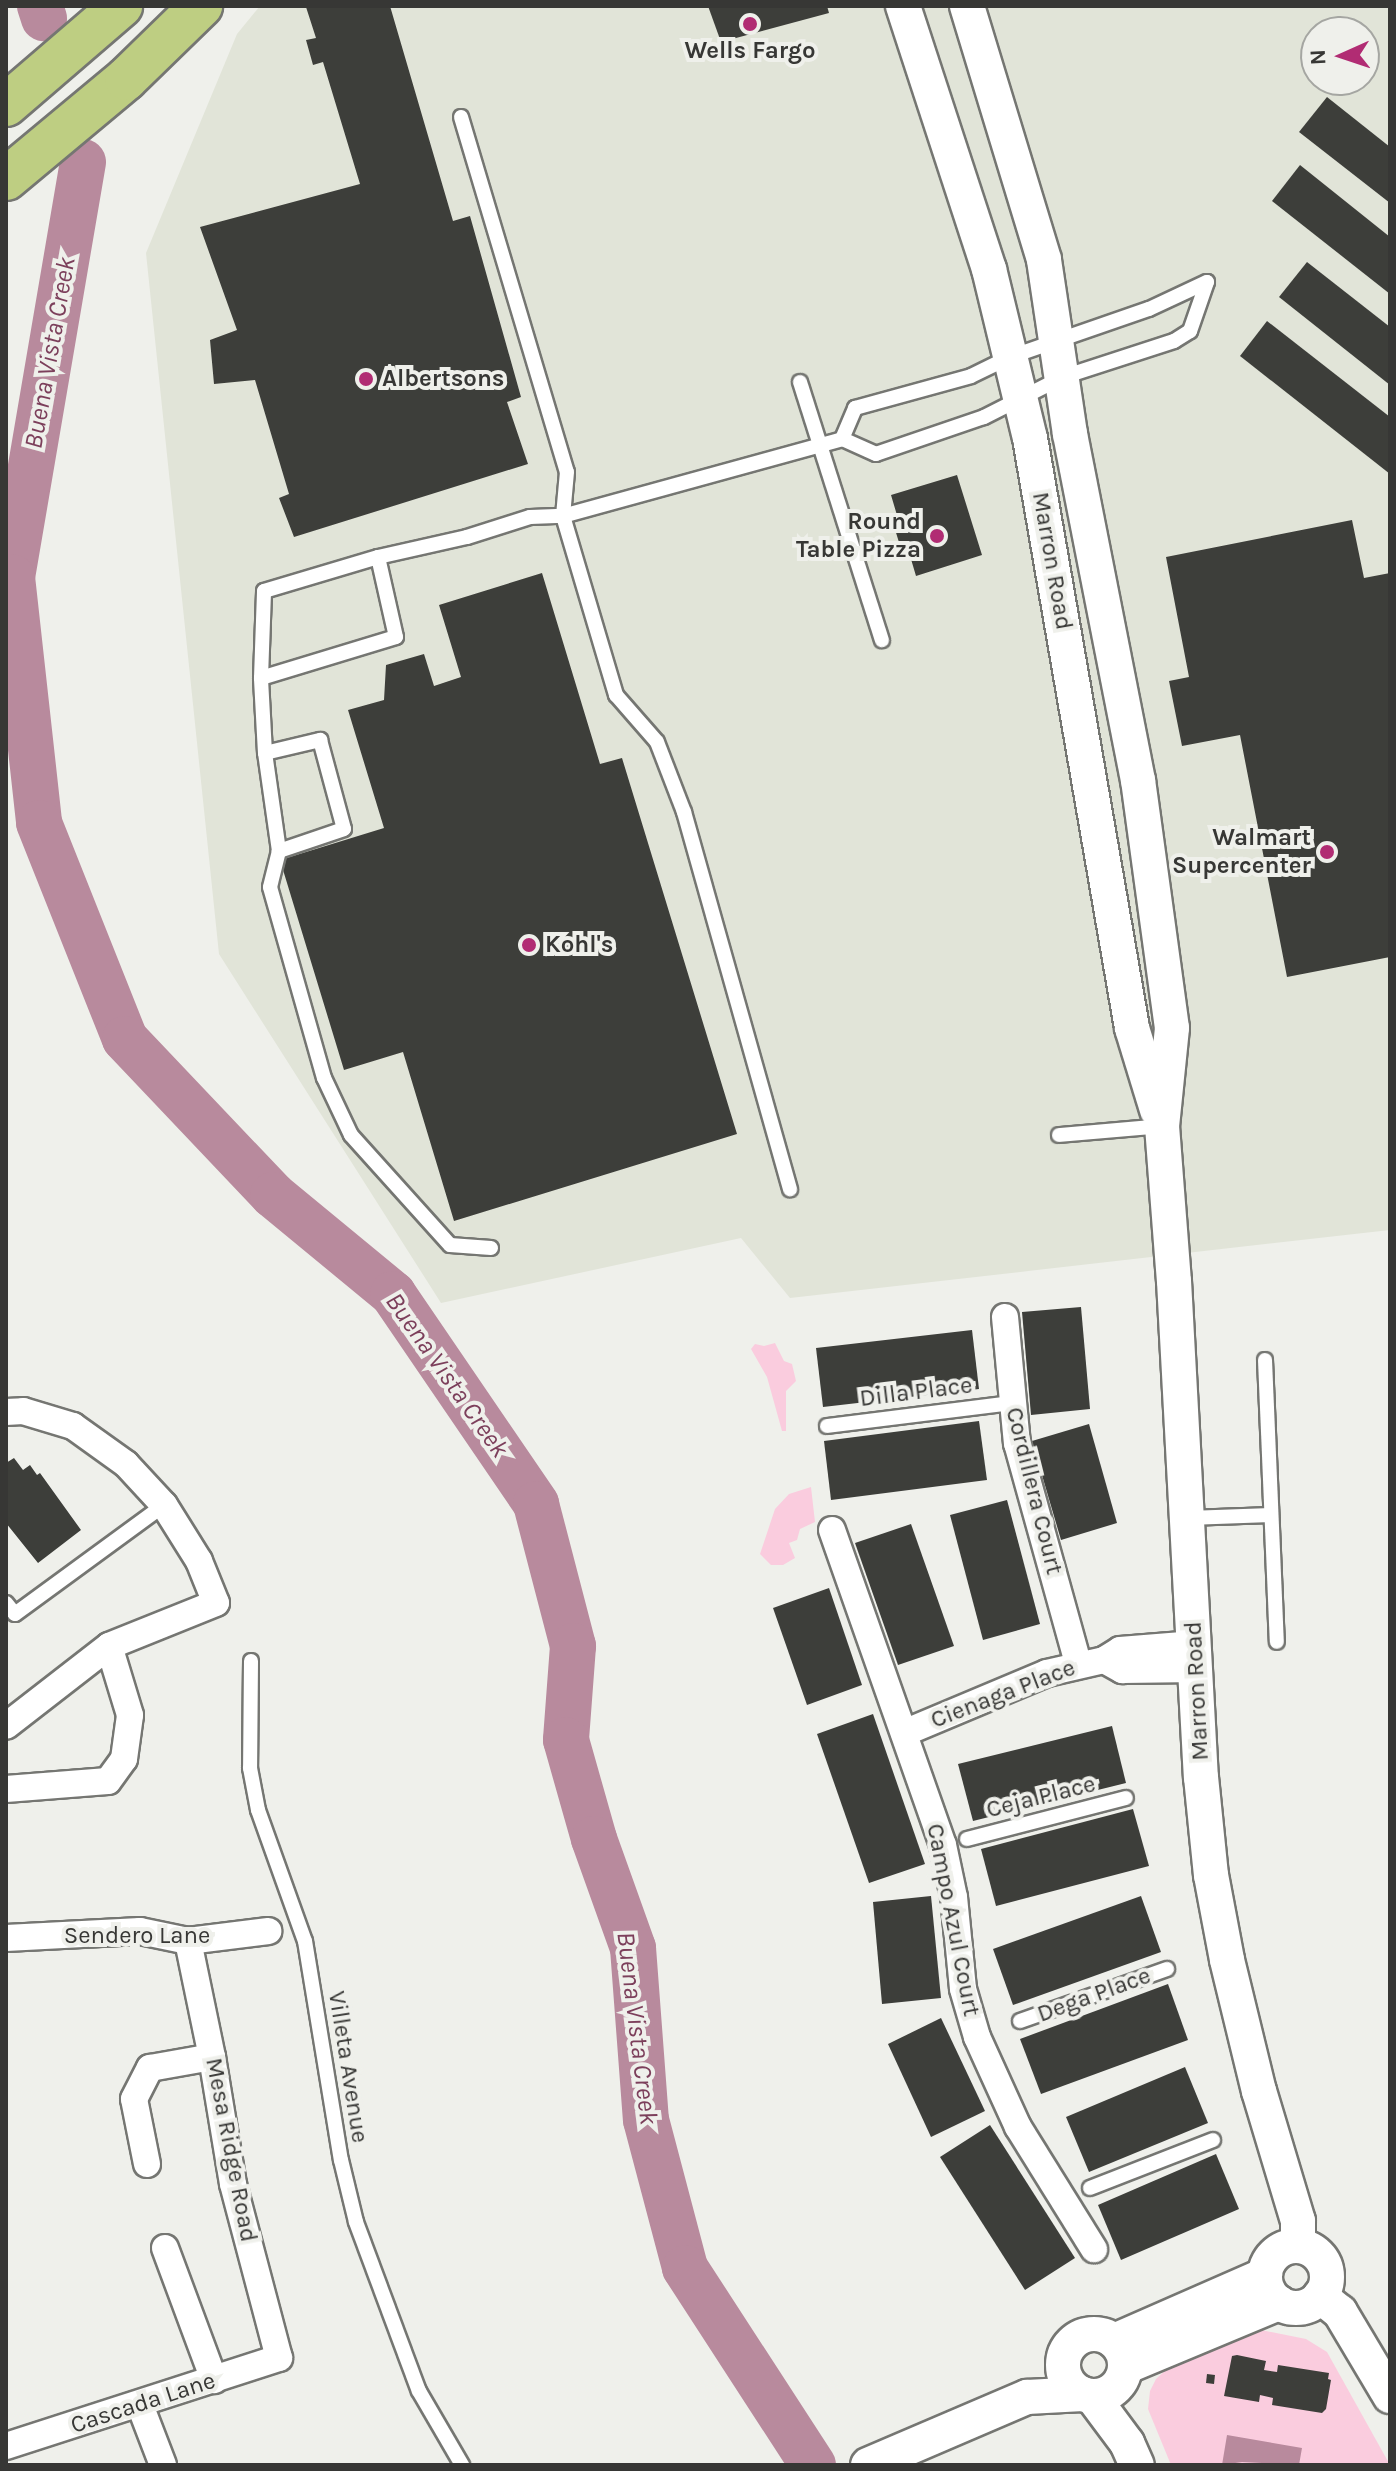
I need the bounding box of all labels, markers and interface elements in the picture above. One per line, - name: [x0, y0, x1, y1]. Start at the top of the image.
- marker: Wells Fargo: [741, 15, 759, 33]
- north arrow: [1300, 16, 1380, 96]
- place label: Wells Fargo: [684, 37, 816, 65]
- text: N: [1305, 49, 1331, 66]
- water label: Buena Vista Creek: [18, 255, 82, 451]
- place label: Albertsons: [382, 365, 505, 393]
- marker: Albertsons: [357, 370, 375, 388]
- street label: Marron Road: [1026, 490, 1078, 632]
- place label: Round Table Pizza: [796, 508, 921, 564]
- marker: Round Table Pizza: [928, 527, 946, 545]
- place label: Walmart Supercenter: [1172, 824, 1311, 880]
- marker: Walmart Supercenter: [1318, 843, 1336, 861]
- place label: Kohl's: [545, 931, 614, 959]
- marker: Kohl's: [520, 936, 538, 954]
- water label: Buena Vista Creek: [379, 1287, 515, 1463]
- street label: Dilla Place: [858, 1371, 974, 1413]
- street label: Cordillera Court: [999, 1404, 1069, 1578]
- street label: Marron Road: [1179, 1621, 1215, 1761]
- street label: Cienaga Place: [927, 1653, 1079, 1735]
- street label: Ceja Place: [983, 1770, 1099, 1824]
- street label: Campo Azul Court: [920, 1821, 986, 2019]
- street label: Sendero Lane: [64, 1922, 210, 1950]
- water label: Buena Vista Creek: [610, 1930, 664, 2126]
- street label: Dega Place: [1033, 1961, 1155, 2029]
- street label: Villeta Avenue: [322, 1989, 374, 2145]
- street label: Mesa Ridge Road: [199, 2055, 263, 2245]
- street label: Cascada Lane: [67, 2366, 219, 2440]

